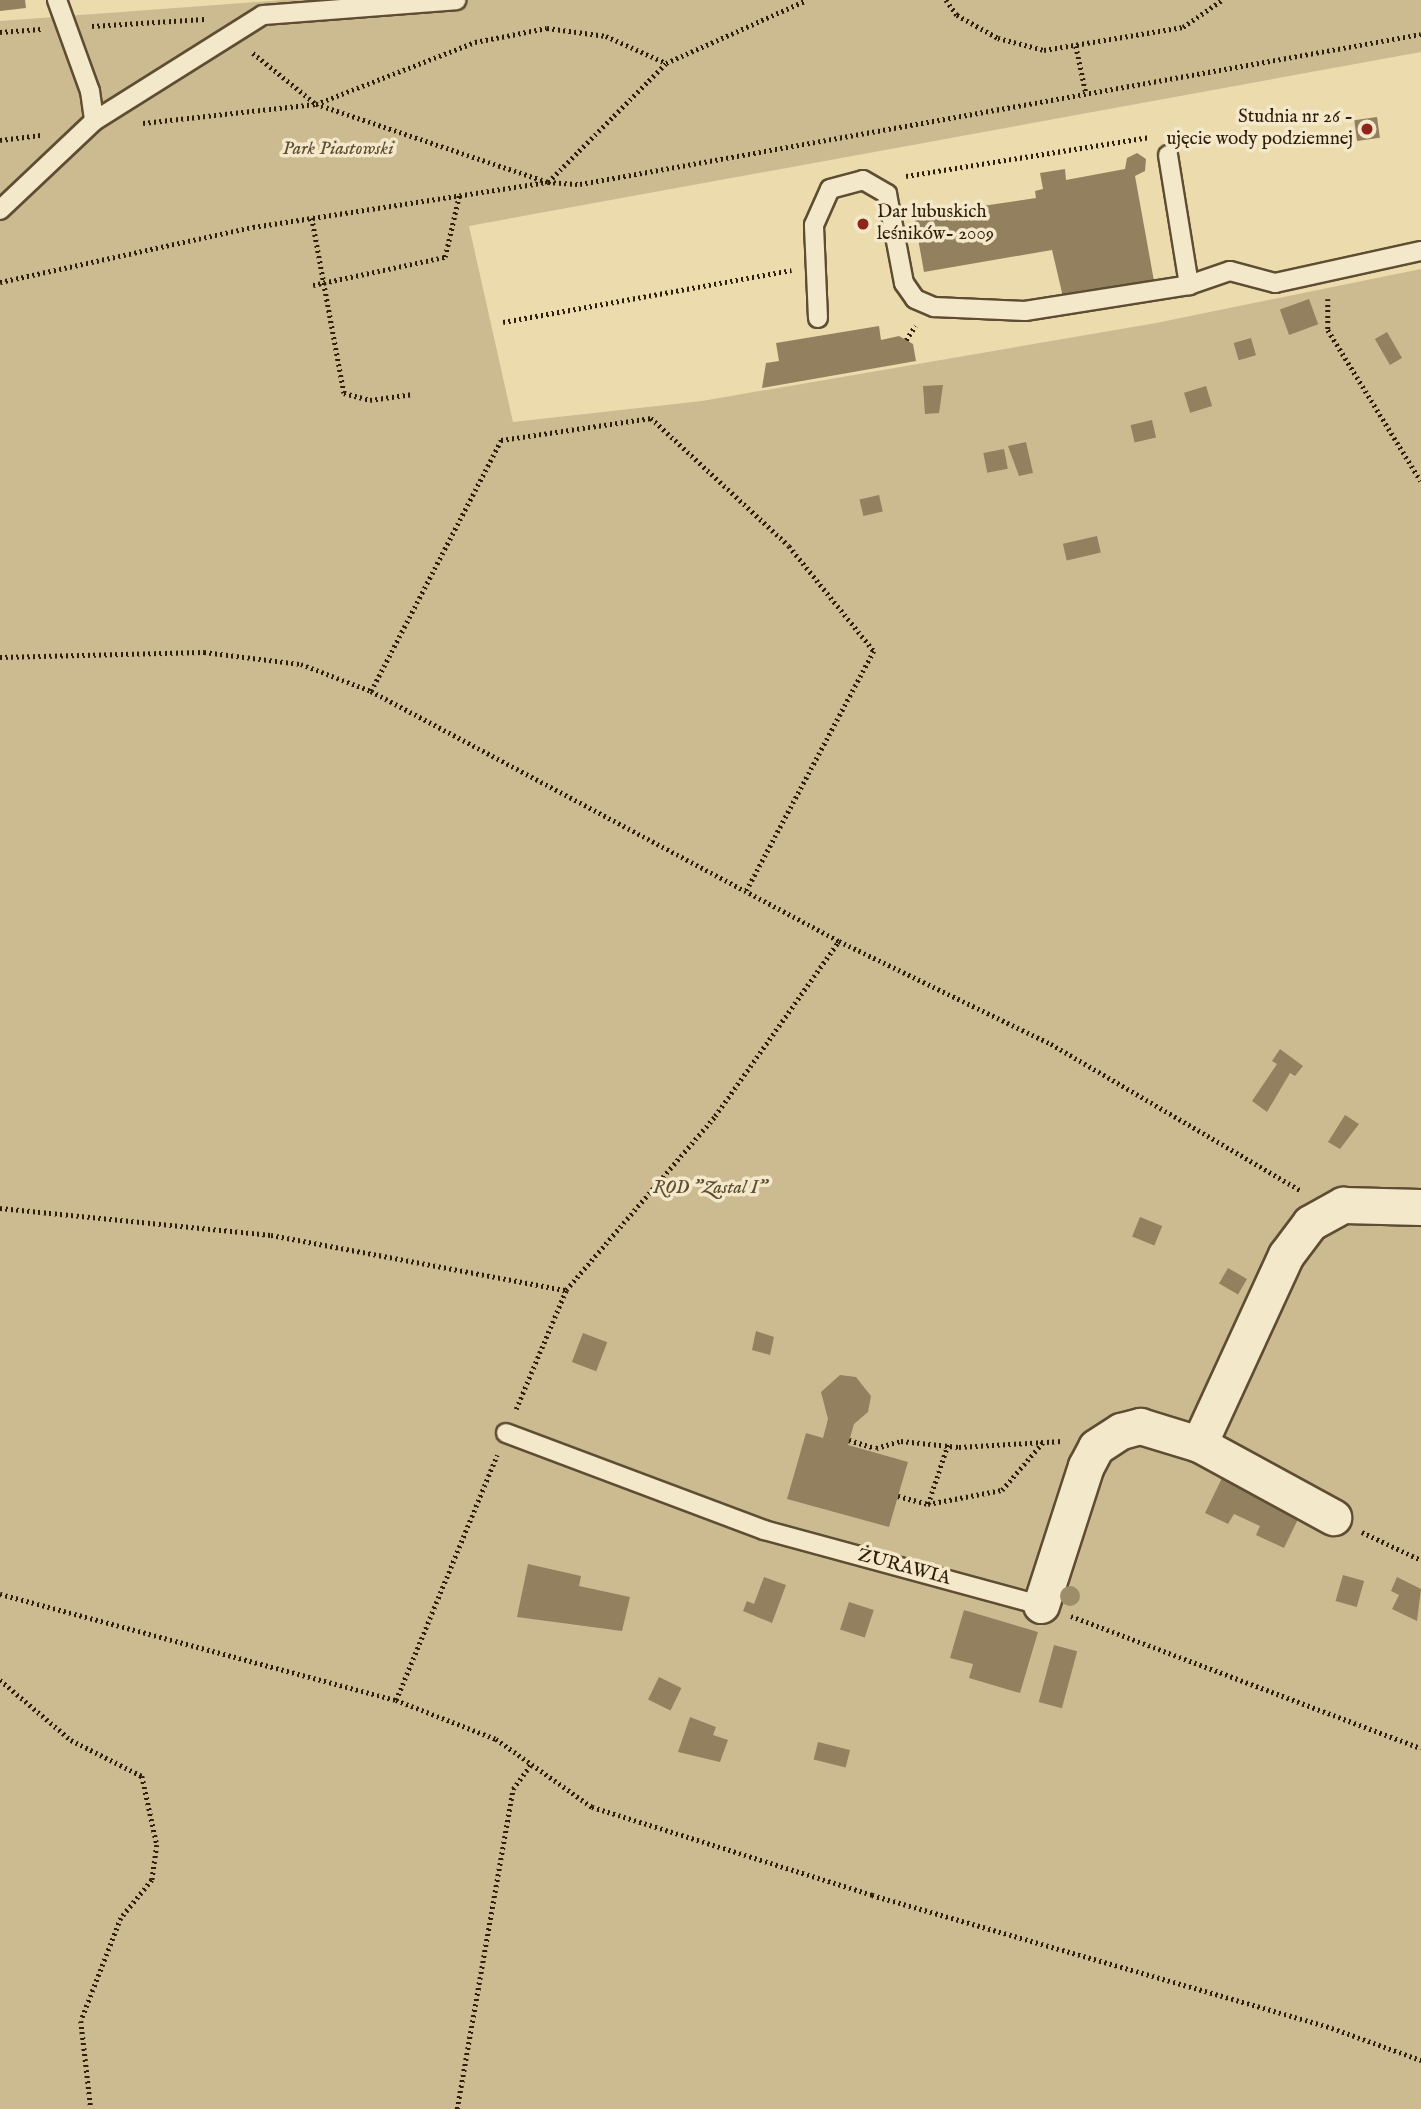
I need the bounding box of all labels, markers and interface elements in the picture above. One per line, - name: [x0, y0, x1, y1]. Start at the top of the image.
- place label: Studnia nr 26 - ujęcie wody podziemnej: [1167, 107, 1353, 151]
- marker: Studnia nr 26 - ujęcie wody podziemnej: [1359, 121, 1375, 137]
- park label: Park Piastowski: [282, 139, 394, 161]
- place label: Dar lubuskich leśników- 2009: [877, 202, 994, 246]
- marker: Dar lubuskich leśników- 2009: [855, 216, 871, 232]
- park label: ROD "Zastal I": [653, 1178, 767, 1200]
- street label: ŻURAWIA: [855, 1545, 953, 1591]

